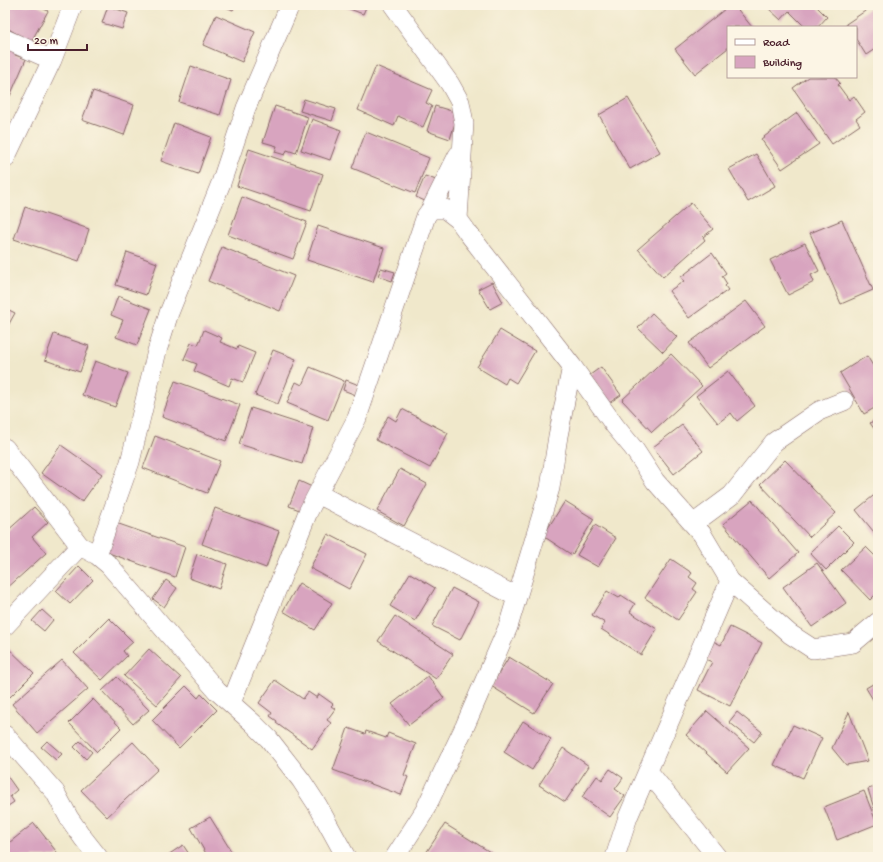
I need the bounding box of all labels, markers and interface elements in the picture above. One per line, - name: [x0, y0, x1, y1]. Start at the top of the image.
- scale bar: [28, 26, 87, 52]
- legend: [727, 26, 857, 78]
- text: 20 m: [34, 35, 59, 49]
- text: Road: [763, 37, 790, 51]
- text: Building: [762, 57, 802, 71]

